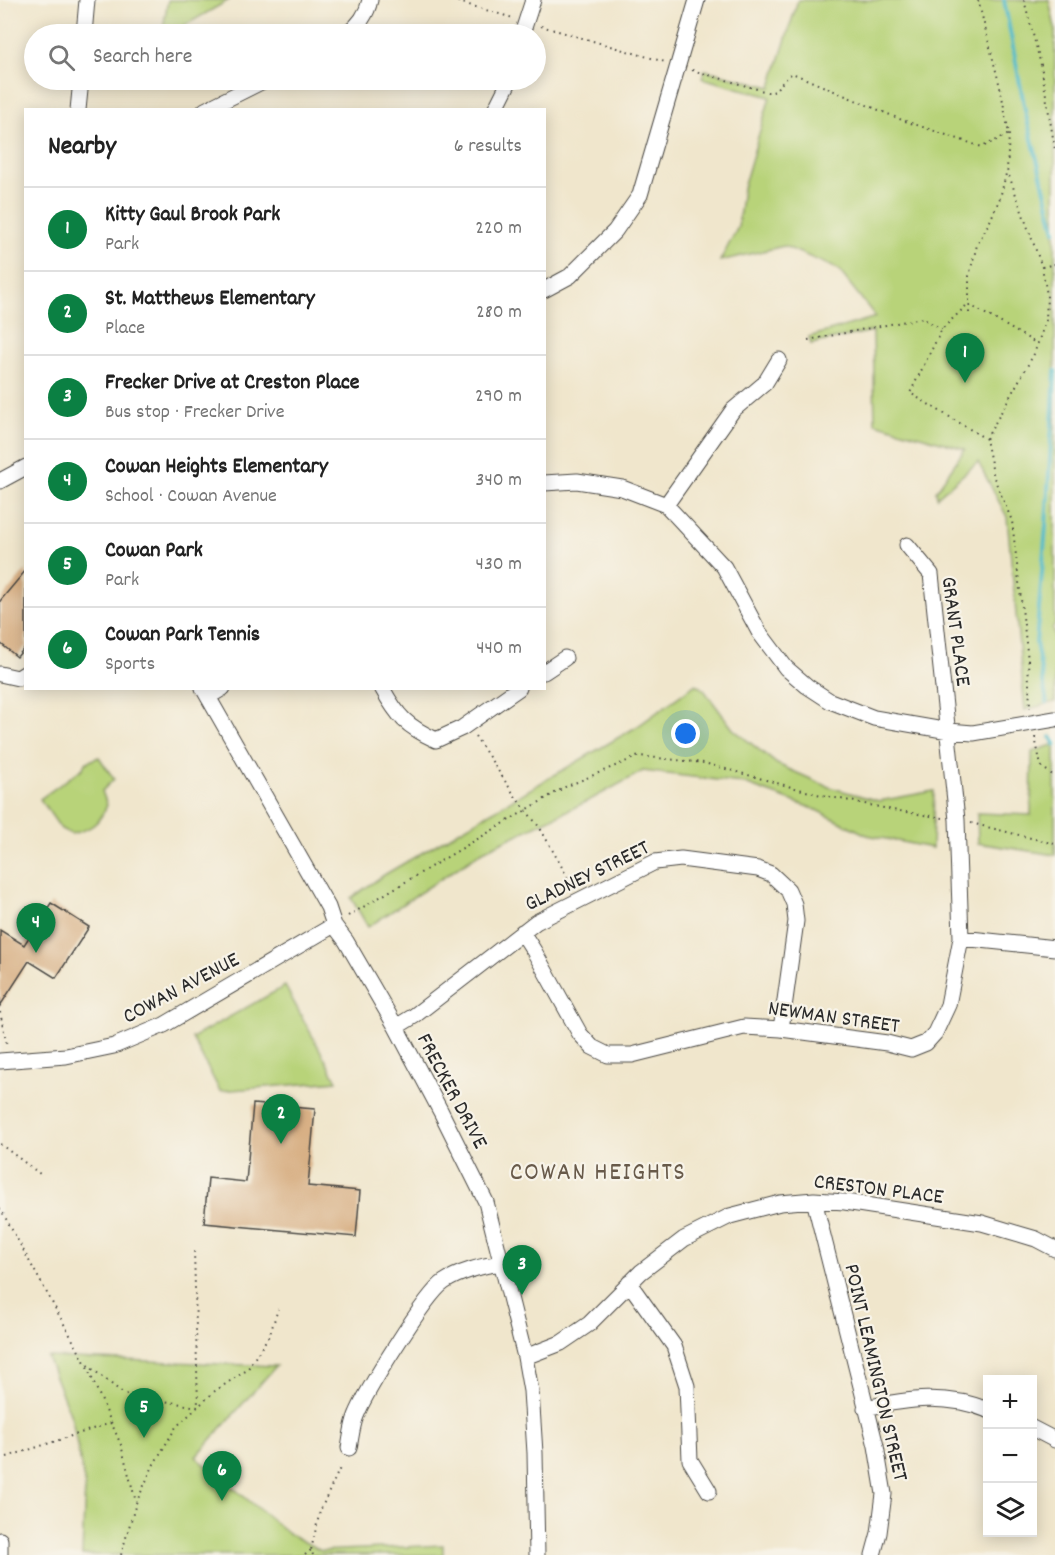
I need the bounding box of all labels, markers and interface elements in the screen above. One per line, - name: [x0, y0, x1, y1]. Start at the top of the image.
- search box: [24, 24, 546, 90]
- icon: search: [45, 41, 78, 74]
- text: Search here: [93, 42, 192, 73]
- text: Nearby: [48, 129, 116, 166]
- text: 6 results: [454, 133, 522, 161]
- text: Kitty Gaul Brook Park: [105, 200, 280, 231]
- text: 1: [65, 215, 70, 243]
- text: 220 m: [475, 215, 522, 243]
- text: Park: [105, 231, 139, 259]
- text: St. Matthews Elementary: [105, 284, 315, 315]
- text: 2: [63, 299, 72, 327]
- text: 280 m: [476, 299, 522, 327]
- text: Place: [105, 315, 145, 343]
- pin: 1: [946, 334, 984, 383]
- text: Frecker Drive at Creston Place: [105, 368, 359, 399]
- text: 3: [63, 383, 72, 411]
- text: 290 m: [475, 383, 522, 411]
- text: Bus stop · Frecker Drive: [105, 399, 284, 427]
- text: Cowan Heights Elementary: [105, 452, 328, 483]
- text: 4: [63, 467, 72, 495]
- text: 340 m: [476, 467, 522, 495]
- text: School · Cowan Avenue: [105, 483, 277, 511]
- text: Cowan Park: [105, 536, 203, 567]
- text: 5: [63, 551, 72, 579]
- text: 430 m: [476, 551, 522, 579]
- text: Park: [105, 567, 139, 595]
- street label: GRANT PLACE: [932, 575, 978, 688]
- text: Cowan Park Tennis: [105, 620, 260, 651]
- text: 6: [63, 635, 72, 663]
- text: 440 m: [476, 635, 522, 663]
- text: Sports: [105, 651, 155, 679]
- your location: [671, 719, 700, 748]
- street label: GLADNEY STREET: [520, 833, 655, 921]
- pin: 4: [16, 904, 56, 953]
- street label: COWAN AVENUE: [118, 945, 245, 1033]
- street label: NEWMAN STREET: [766, 994, 901, 1043]
- street label: FRECKER DRIVE: [407, 1028, 494, 1155]
- pin: 2: [262, 1094, 300, 1144]
- district label: COWAN HEIGHTS: [510, 1155, 686, 1192]
- street label: CRESTON PLACE: [812, 1167, 945, 1214]
- pin: 3: [502, 1246, 542, 1295]
- street label: POINT LEAMINGTON STREET: [834, 1261, 915, 1485]
- map controls: [983, 1375, 1037, 1537]
- button: +: [983, 1375, 1037, 1429]
- pin: 5: [124, 1388, 164, 1438]
- button: −: [983, 1429, 1037, 1483]
- pin: 6: [202, 1452, 242, 1501]
- button: layers: [983, 1483, 1037, 1537]

